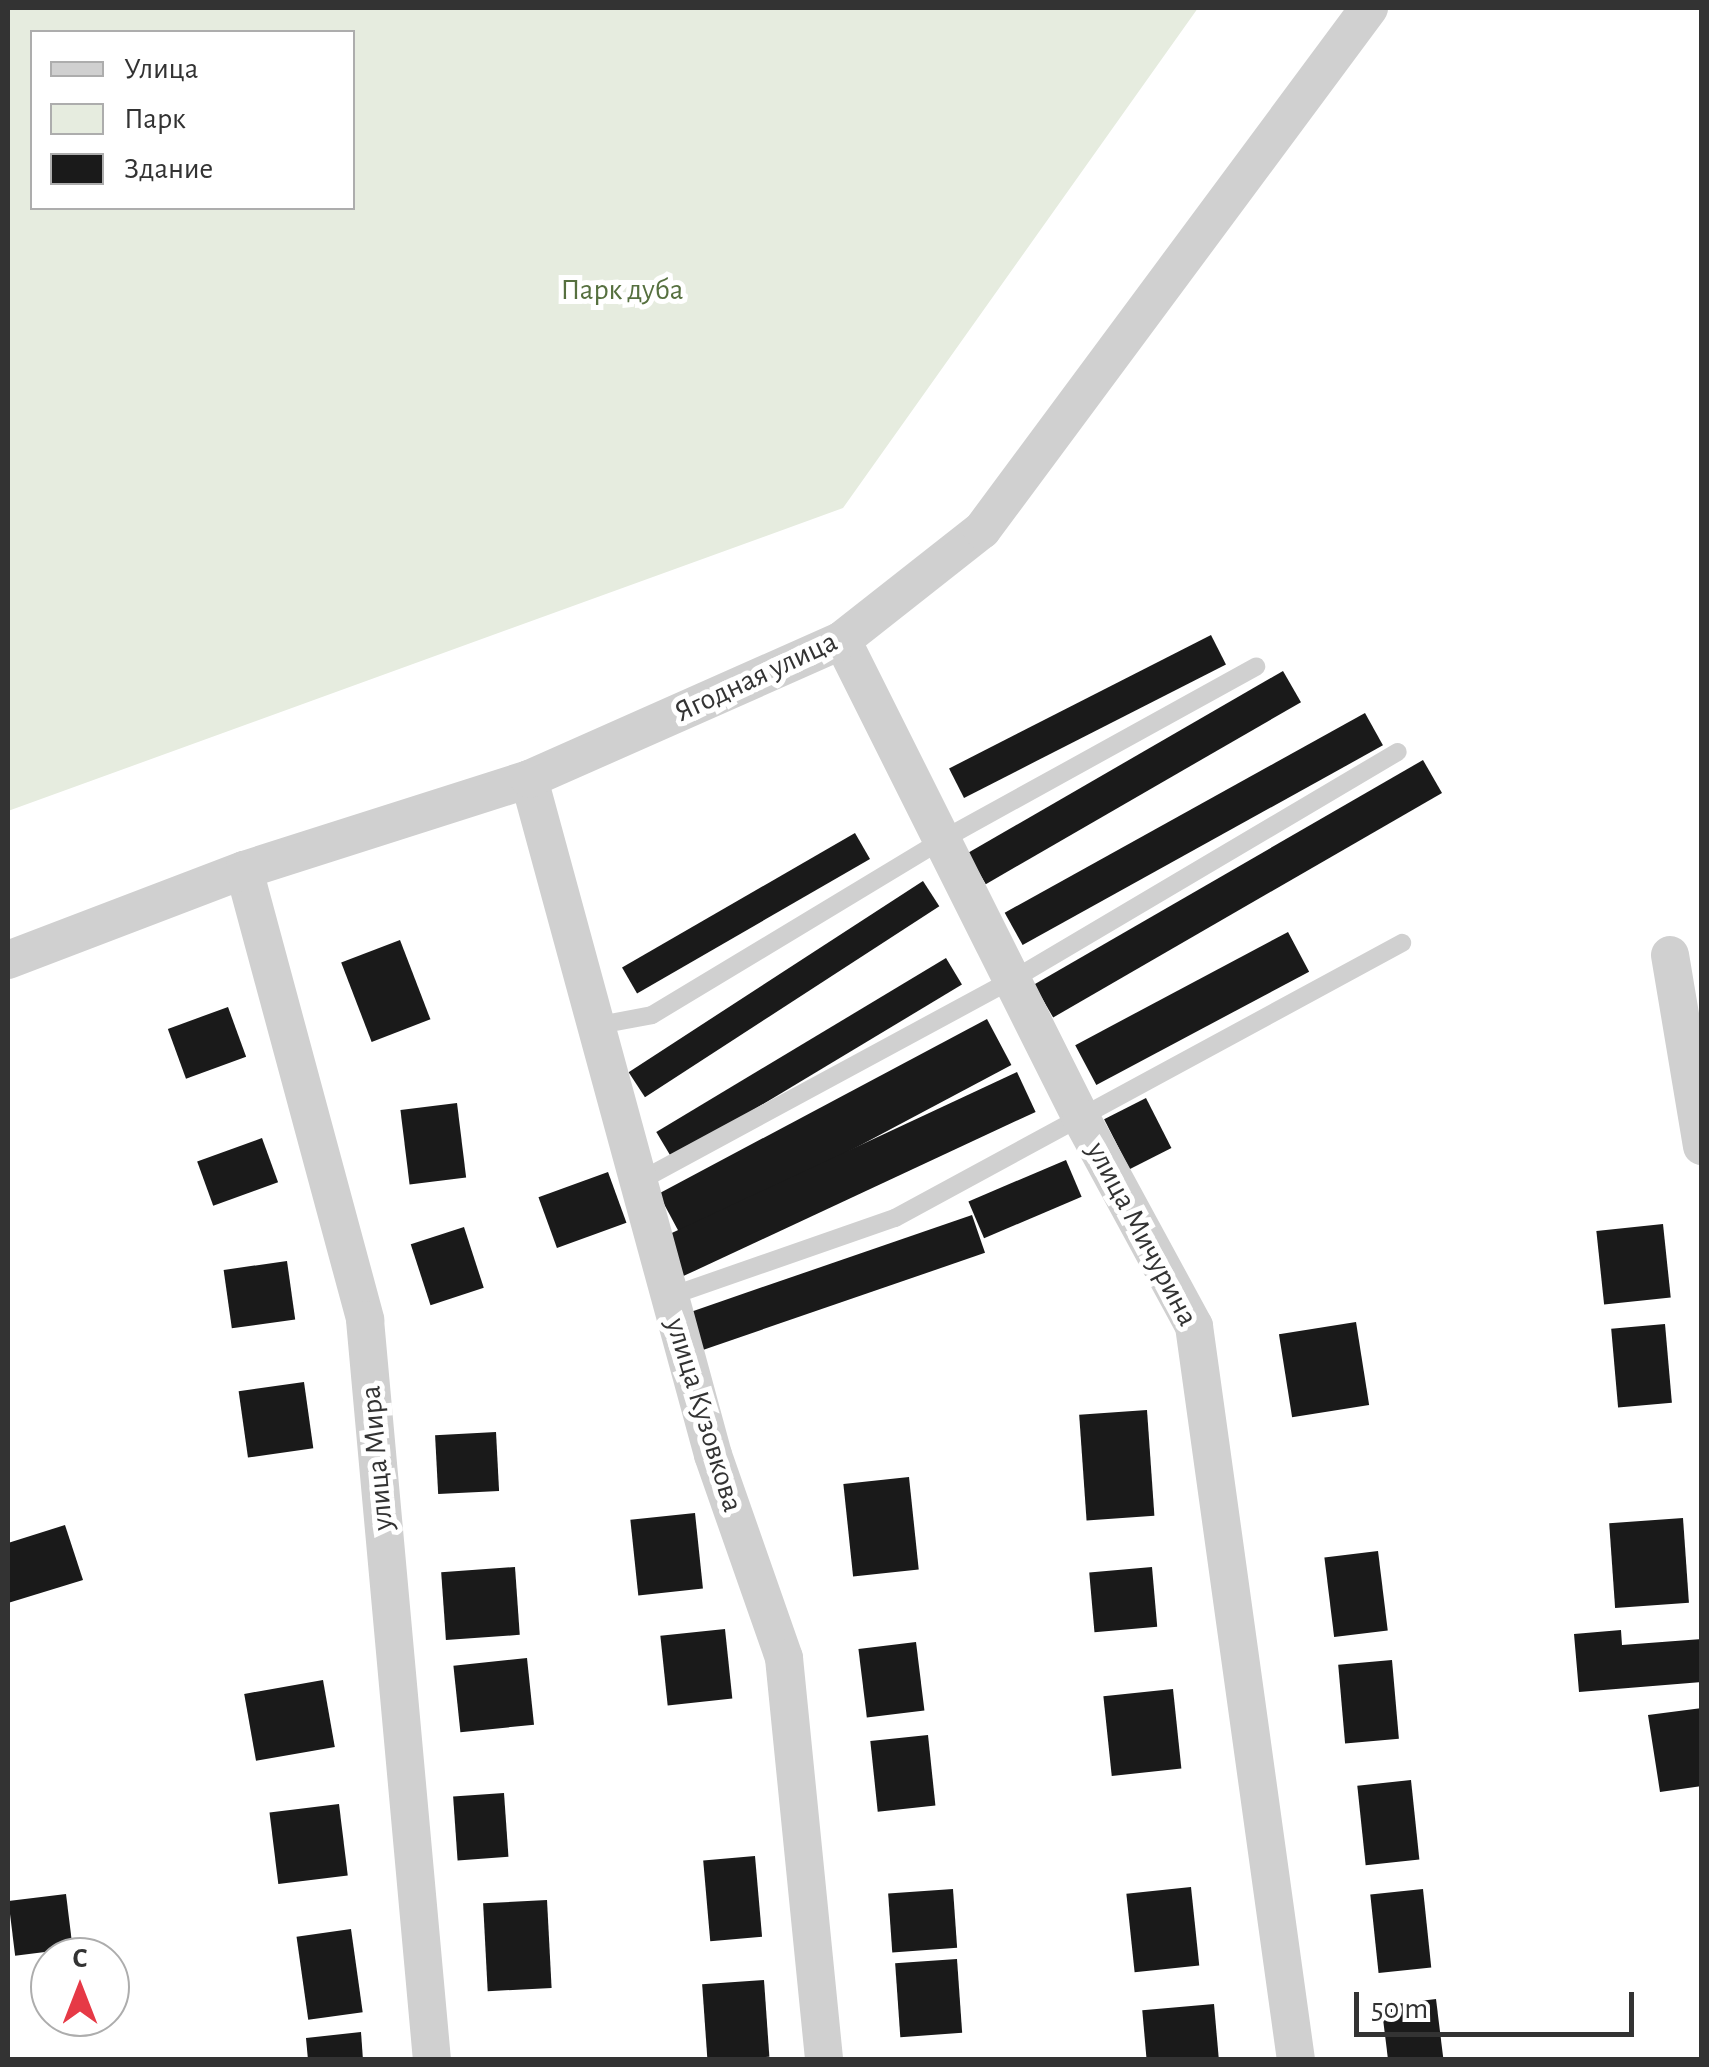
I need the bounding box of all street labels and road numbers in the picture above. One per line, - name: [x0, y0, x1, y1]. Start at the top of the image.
- street label: Ягодная улица: [669, 624, 843, 730]
- street label: улица Мичурина: [1078, 1136, 1206, 1332]
- street label: улица Кузовкова: [657, 1314, 751, 1516]
- street label: улица Мира: [353, 1384, 401, 1532]

